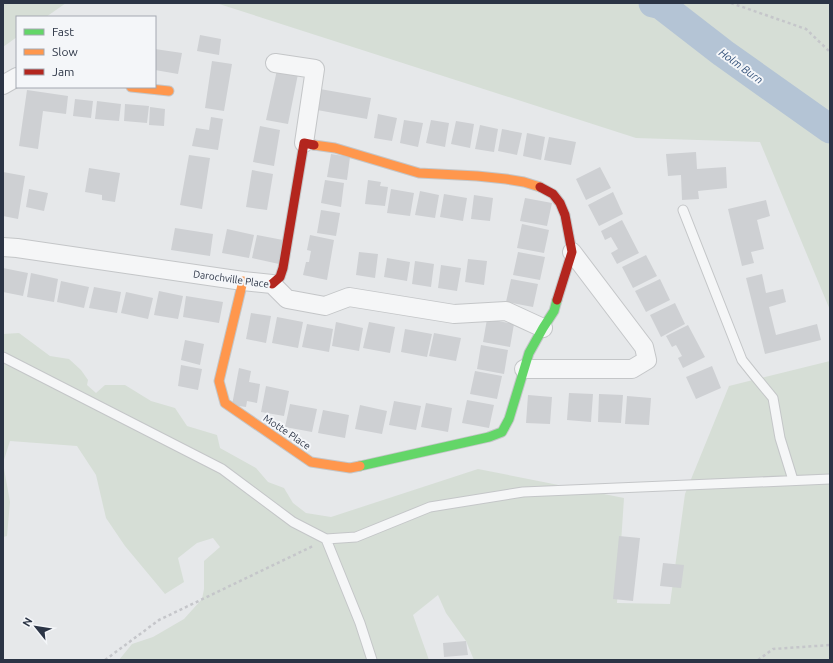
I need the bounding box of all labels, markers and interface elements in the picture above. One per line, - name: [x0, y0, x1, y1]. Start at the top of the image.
- legend: [16, 16, 156, 88]
- text: Fast: [52, 25, 74, 38]
- text: Slow: [52, 45, 78, 58]
- water label: Holm Burn: [717, 46, 765, 86]
- text: Jam: [52, 65, 74, 78]
- street label: Darochville Place: [192, 268, 270, 290]
- street label: Motte Place: [262, 412, 312, 452]
- north arrow: [16, 607, 56, 647]
- text: N: [20, 615, 35, 629]

